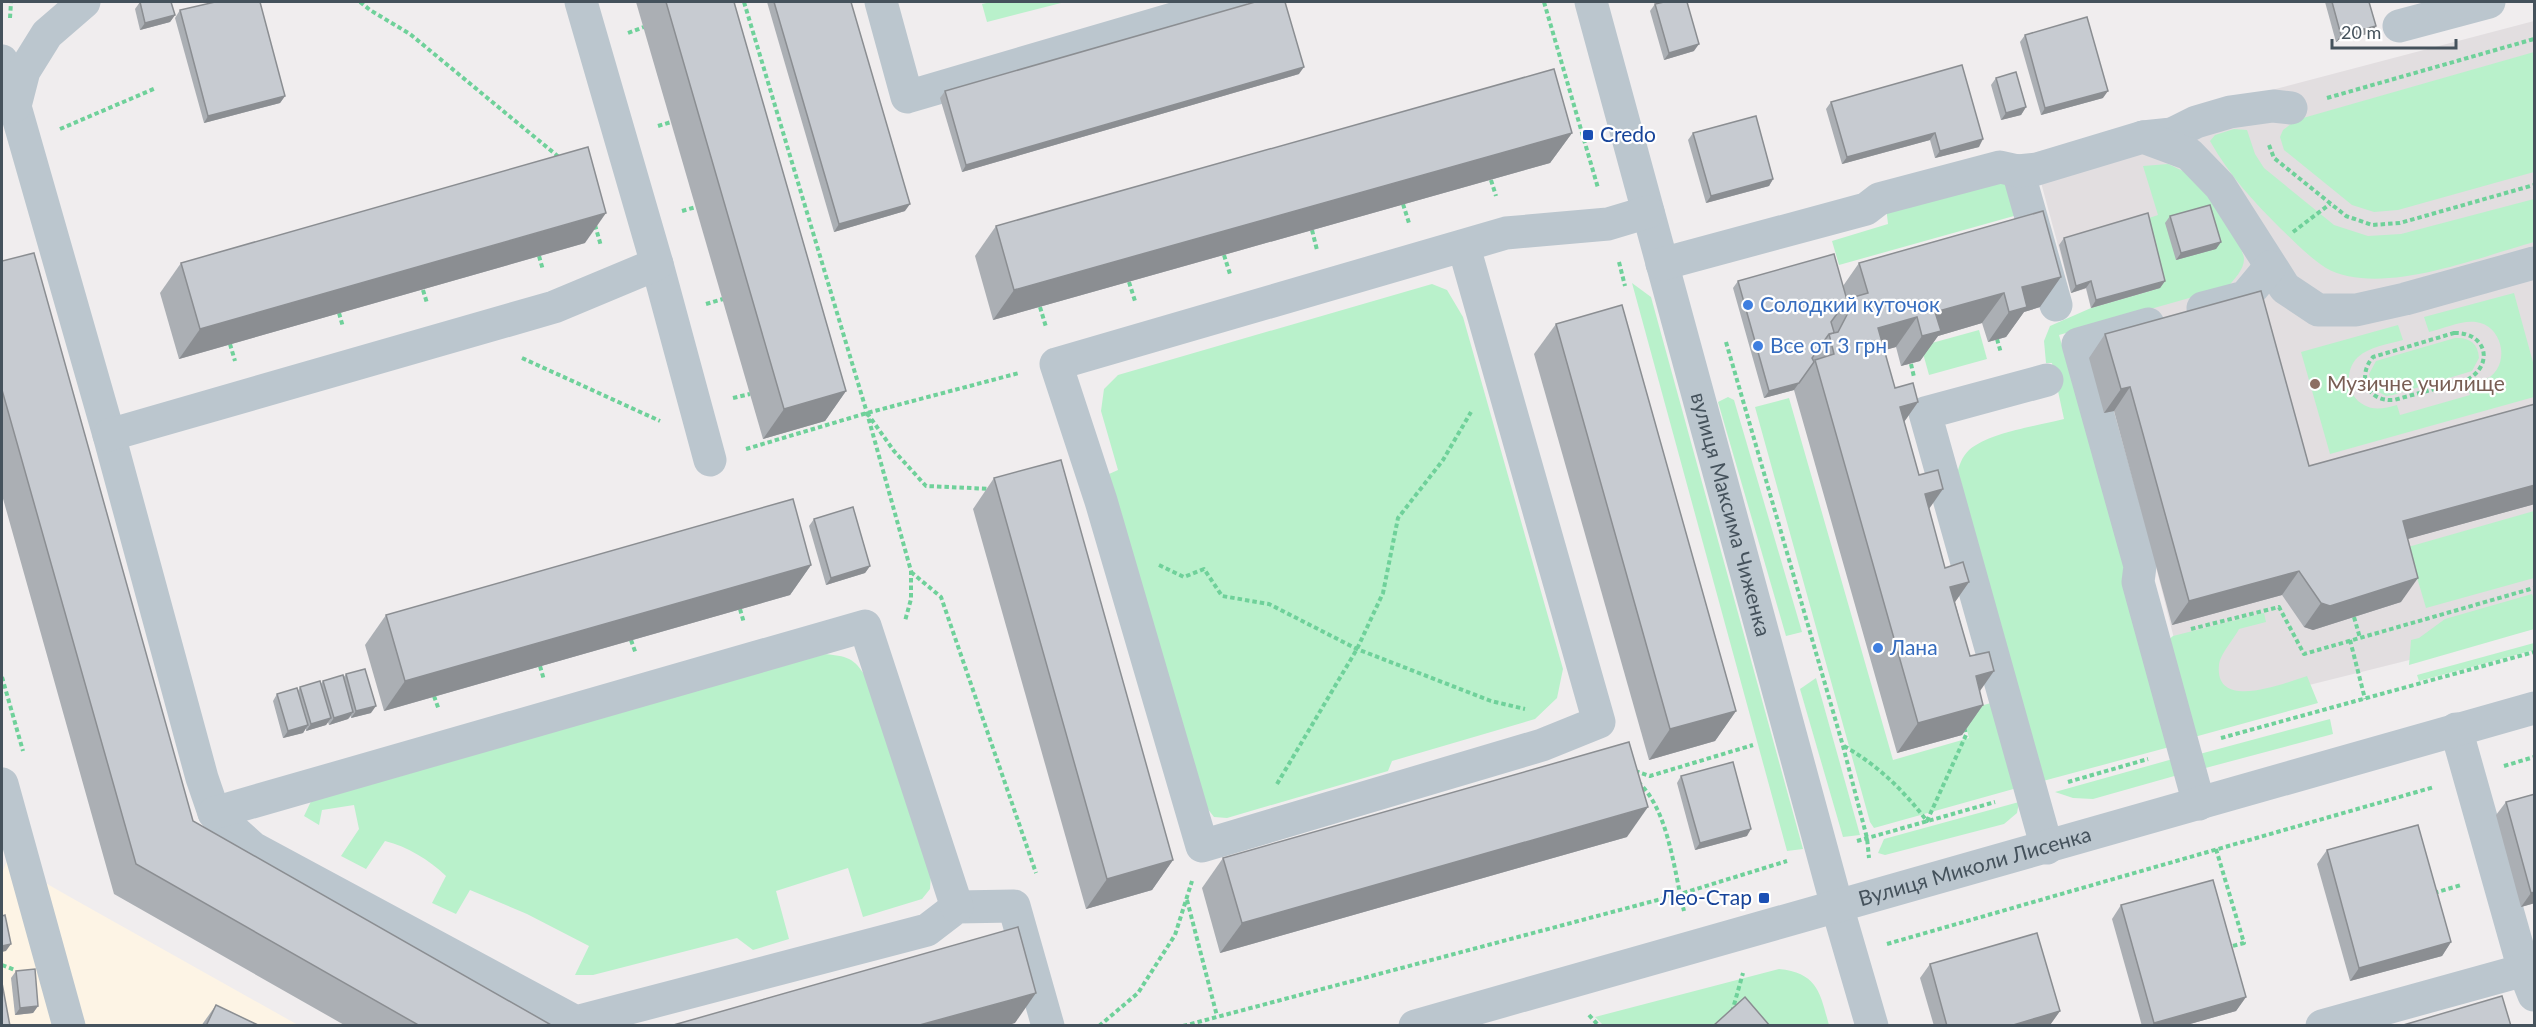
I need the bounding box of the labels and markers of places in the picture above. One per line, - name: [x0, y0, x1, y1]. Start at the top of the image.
- place label: Credo: [1600, 121, 1656, 146]
- marker: Credo: [1581, 128, 1595, 142]
- place label: Солодкий куточок: [1760, 291, 1940, 316]
- marker: Солодкий куточок: [1741, 298, 1755, 312]
- place label: Все от 3 грн: [1770, 332, 1887, 357]
- marker: Все от 3 грн: [1751, 339, 1765, 353]
- place label: Музичне училище: [2327, 370, 2505, 395]
- marker: Музичне училище: [2308, 377, 2322, 391]
- place label: Лана: [1889, 634, 1938, 659]
- marker: Лана: [1871, 641, 1885, 655]
- place label: Лео-Стар: [1659, 884, 1752, 909]
- marker: Лео-Стар: [1757, 891, 1771, 905]

